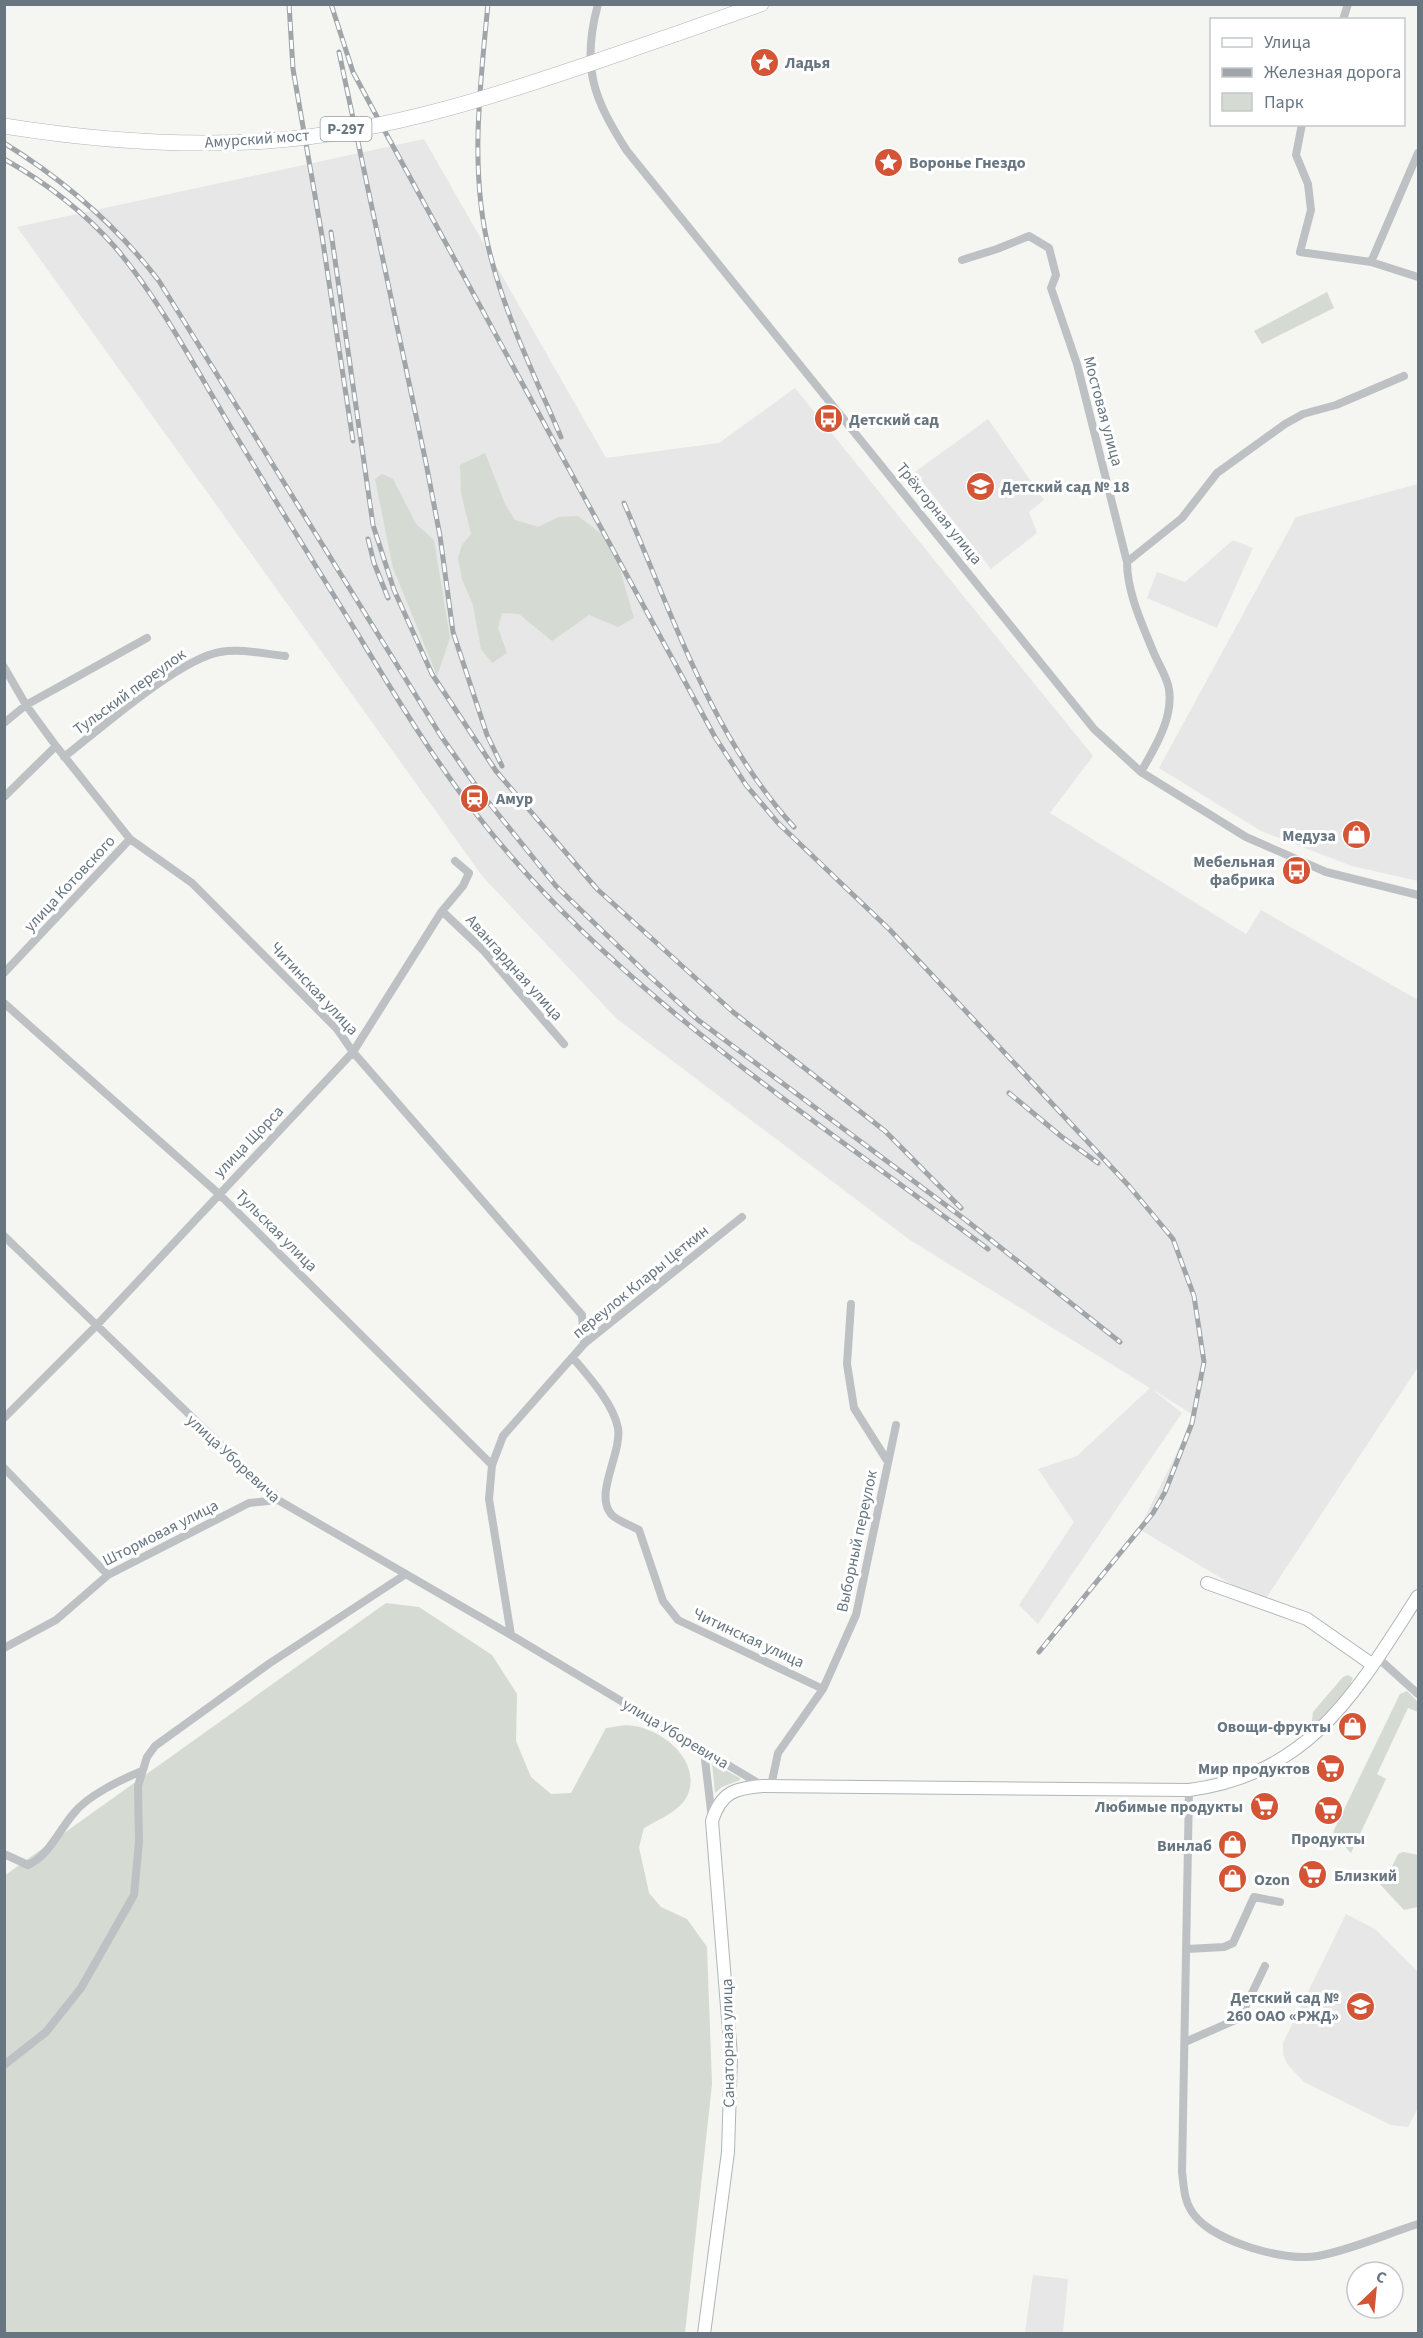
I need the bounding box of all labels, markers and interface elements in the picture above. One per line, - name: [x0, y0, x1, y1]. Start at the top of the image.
- legend: [1210, 18, 1405, 126]
- text: Улица: [1264, 30, 1311, 55]
- place icon: Ладья: [748, 46, 780, 78]
- place label: Ладья: [784, 52, 830, 74]
- text: Железная дорога: [1264, 60, 1401, 85]
- text: Парк: [1264, 90, 1304, 115]
- road number: Р-297: [320, 117, 372, 141]
- street label: Амурский мост: [204, 124, 310, 154]
- place icon: Воронье Гнездо: [872, 146, 904, 178]
- place label: Воронье Гнездо: [909, 152, 1026, 174]
- street label: Мостовая улица: [1078, 354, 1128, 469]
- bus stop icon: Детский сад: [812, 403, 844, 435]
- place label: Детский сад: [849, 409, 940, 431]
- street label: Трёхгорная улица: [891, 458, 987, 569]
- school or university icon: Детский сад № 18: [964, 470, 996, 502]
- place label: Детский сад № 18: [1001, 476, 1130, 498]
- street label: Тульский переулок: [69, 643, 190, 740]
- station icon: Амур: [459, 782, 491, 814]
- place label: Амур: [495, 788, 533, 810]
- shop icon: Медуза: [1341, 819, 1373, 851]
- place label: Медуза: [1282, 825, 1336, 847]
- street label: улица Котовского: [19, 831, 120, 937]
- place label: Мебельная фабрика: [1193, 851, 1275, 891]
- bus stop icon: Мебельная фабрика: [1280, 854, 1312, 886]
- street label: Авангардная улица: [461, 910, 568, 1026]
- street label: Читинская улица: [265, 937, 363, 1040]
- street label: улица Щорса: [209, 1101, 289, 1182]
- street label: Тульская улица: [230, 1185, 322, 1277]
- street label: переулок Клары Цеткин: [568, 1220, 714, 1344]
- street label: улица Уборевича: [182, 1410, 285, 1508]
- street label: Выборный переулок: [831, 1468, 883, 1614]
- street label: Штормовая улица: [99, 1494, 222, 1572]
- street label: Читинская улица: [689, 1602, 808, 1673]
- street label: улица Уборевича: [618, 1693, 733, 1774]
- shop icon: Овощи-фрукты: [1336, 1710, 1368, 1742]
- place label: Овощи-фрукты: [1217, 1716, 1331, 1738]
- supermarket icon: Мир продуктов: [1315, 1752, 1347, 1784]
- place label: Мир продуктов: [1198, 1758, 1310, 1780]
- supermarket icon: Любимые продукты: [1248, 1790, 1280, 1822]
- supermarket icon: Продукты: [1312, 1794, 1344, 1826]
- place label: Любимые продукты: [1094, 1796, 1243, 1818]
- place label: Продукты: [1291, 1828, 1365, 1850]
- shop icon: Винлаб: [1217, 1829, 1249, 1861]
- place label: Винлаб: [1157, 1835, 1212, 1857]
- supermarket icon: Близкий: [1297, 1859, 1329, 1891]
- shop icon: Ozon: [1217, 1863, 1249, 1895]
- place label: Близкий: [1334, 1865, 1397, 1887]
- place label: Ozon: [1254, 1869, 1290, 1891]
- street label: Санаторная улица: [716, 1978, 740, 2108]
- place label: Детский сад № 260 ОАО «РЖД»: [1227, 1987, 1340, 2027]
- school or university icon: Детский сад № 260 ОАО «РЖД»: [1344, 1990, 1376, 2022]
- north arrow: [1345, 2260, 1405, 2320]
- text: С: [1372, 2265, 1390, 2289]

